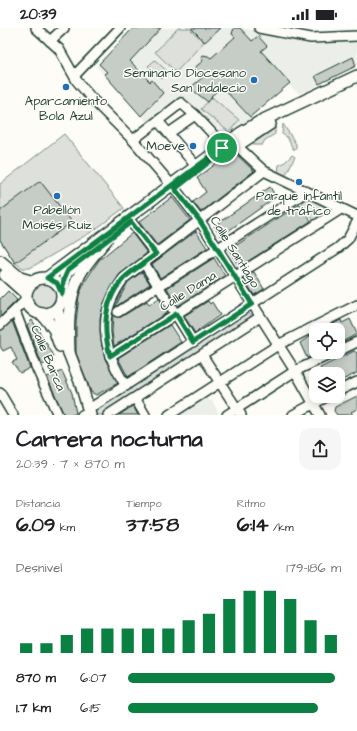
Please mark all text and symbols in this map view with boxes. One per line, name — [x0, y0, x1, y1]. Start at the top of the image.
text: 20:39 — [20, 4, 57, 25]
place label: Seminario Diocesano San Indalecio — [124, 64, 247, 97]
marker: Seminario Diocesano San Indalecio — [249, 75, 259, 85]
marker: Aparcamiento Bola Azul — [61, 82, 71, 92]
place label: Aparcamiento Bola Azul — [25, 92, 108, 125]
pin — [205, 131, 239, 165]
place label: Moeve — [146, 137, 185, 155]
icon: arrive — [211, 137, 233, 159]
marker: Moeve — [188, 141, 198, 151]
marker: Parque infantil de tráfico — [294, 177, 304, 187]
place label: Parque infantil de tráfico — [256, 187, 342, 220]
marker: Pabellón Moisés Ruiz — [52, 191, 62, 201]
place label: Pabellón Moisés Ruiz — [22, 201, 92, 234]
street label: Calle Santiago — [205, 213, 265, 292]
street label: Calle Dama — [156, 266, 220, 316]
street label: Calle Barca — [26, 322, 70, 394]
map controls — [309, 323, 345, 403]
button: locate — [309, 323, 345, 359]
button: layers — [309, 367, 345, 403]
text: Carrera nocturna — [16, 424, 203, 455]
button: share — [299, 428, 341, 470]
text: 20:39 · 7 × 870 m — [16, 455, 125, 473]
text: Distancia — [16, 496, 60, 511]
text: Tiempo — [126, 496, 162, 511]
text: Ritmo — [237, 496, 265, 511]
text: 6.09 — [16, 511, 55, 539]
text: 37:58 — [126, 511, 179, 539]
text: 6:14 — [237, 511, 269, 539]
text: km — [55, 520, 75, 535]
text: /km — [269, 520, 293, 535]
text: Desnivel — [16, 559, 62, 577]
text: 179–186 m — [286, 559, 341, 577]
text: 870 m — [16, 669, 56, 687]
text: 6:07 — [80, 669, 107, 687]
text: 1.7 km — [16, 699, 51, 717]
text: 6:15 — [80, 699, 101, 717]

